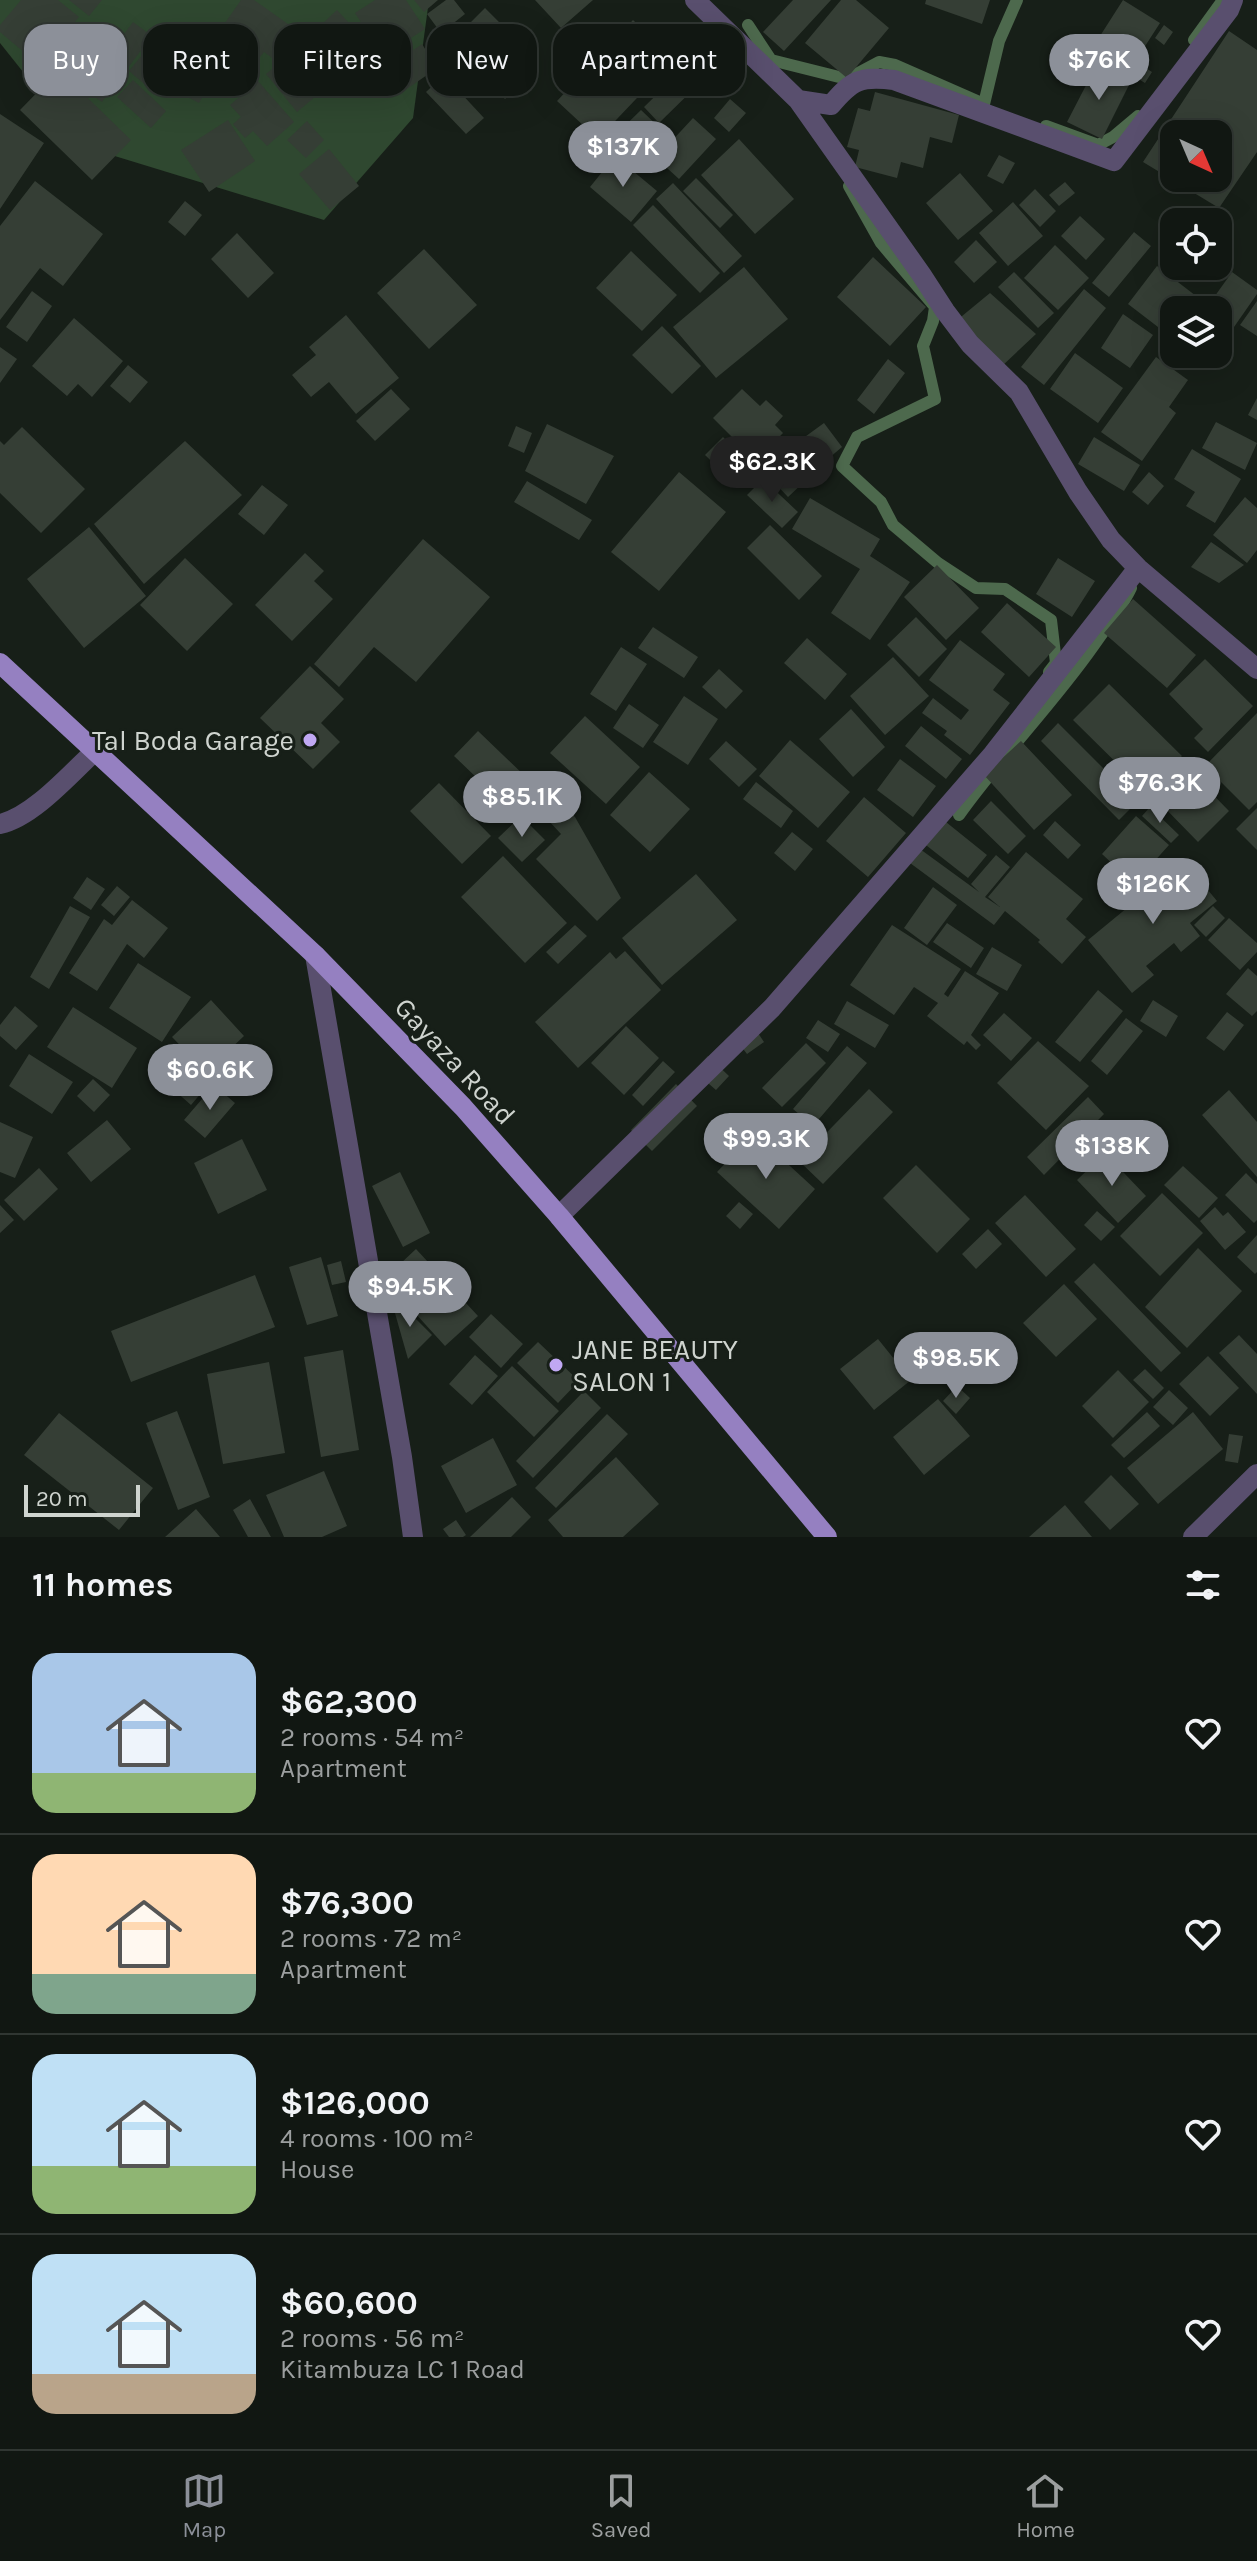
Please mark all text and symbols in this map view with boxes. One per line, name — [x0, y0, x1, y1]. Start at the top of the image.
chip: Buy — [24, 24, 127, 96]
chip: Rent — [143, 24, 258, 96]
chip: Filters — [274, 24, 411, 96]
chip: New — [427, 24, 537, 96]
chip: Apartment — [553, 24, 745, 96]
pin: $76K — [1052, 34, 1146, 102]
text: $76K — [1067, 44, 1131, 75]
north arrow — [1160, 120, 1232, 192]
map controls — [1160, 120, 1232, 368]
pin: $137K — [567, 121, 679, 189]
text: $137K — [586, 131, 660, 162]
button: locate — [1160, 208, 1232, 280]
button: layers — [1160, 296, 1232, 368]
pin: $62.3K — [707, 436, 837, 504]
text: $62.3K — [728, 446, 816, 477]
place label: Tal Boda Garage — [92, 724, 294, 757]
marker: Tal Boda Garage — [301, 731, 319, 749]
pin: $76.3K — [1095, 757, 1225, 825]
text: $76.3K — [1117, 767, 1203, 798]
pin: $85.1K — [457, 771, 587, 839]
text: $85.1K — [481, 781, 563, 812]
pin: $126K — [1097, 858, 1209, 926]
text: $126K — [1115, 868, 1191, 899]
street label: Gayaza Road — [388, 991, 522, 1131]
pin: $60.6K — [145, 1044, 275, 1112]
text: $60.6K — [166, 1054, 254, 1085]
pin: $99.3K — [701, 1113, 831, 1181]
pin: $138K — [1056, 1120, 1168, 1188]
text: $99.3K — [722, 1123, 810, 1154]
text: $138K — [1073, 1130, 1151, 1161]
pin: $94.5K — [345, 1261, 475, 1329]
text: $94.5K — [367, 1271, 453, 1302]
pin: $98.5K — [891, 1332, 1021, 1400]
place label: JANE BEAUTY SALON 1 — [572, 1333, 738, 1398]
text: $98.5K — [912, 1342, 1000, 1373]
marker: JANE BEAUTY SALON 1 — [547, 1356, 565, 1374]
scale bar — [24, 1481, 140, 1517]
text: 20 m — [36, 1486, 88, 1512]
icon: filters — [1181, 1563, 1225, 1607]
text: 11 homes — [32, 1565, 174, 1605]
text: $62,300 — [280, 1682, 417, 1722]
icon: home — [96, 1685, 192, 1781]
icon: heart — [1181, 1711, 1225, 1755]
text: 2 rooms · 54 m² — [280, 1722, 464, 1753]
text: Apartment — [280, 1753, 407, 1784]
text: $76,300 — [280, 1883, 414, 1923]
icon: home — [96, 1886, 192, 1982]
icon: heart — [1181, 1912, 1225, 1956]
text: 2 rooms · 72 m² — [280, 1923, 462, 1954]
text: Apartment — [280, 1954, 407, 1985]
text: $126,000 — [280, 2083, 430, 2123]
icon: home — [96, 2086, 192, 2182]
icon: heart — [1181, 2112, 1225, 2156]
text: 4 rooms · 100 m² — [280, 2123, 474, 2154]
text: House — [280, 2154, 354, 2185]
text: $60,600 — [280, 2283, 418, 2323]
icon: home — [96, 2286, 192, 2382]
icon: heart — [1181, 2312, 1225, 2356]
text: 2 rooms · 56 m² — [280, 2323, 465, 2354]
text: Kitambuza LC 1 Road — [280, 2354, 525, 2385]
tab: Map — [182, 2469, 226, 2543]
tab: Saved — [591, 2469, 652, 2543]
tab: Home — [1016, 2469, 1075, 2543]

